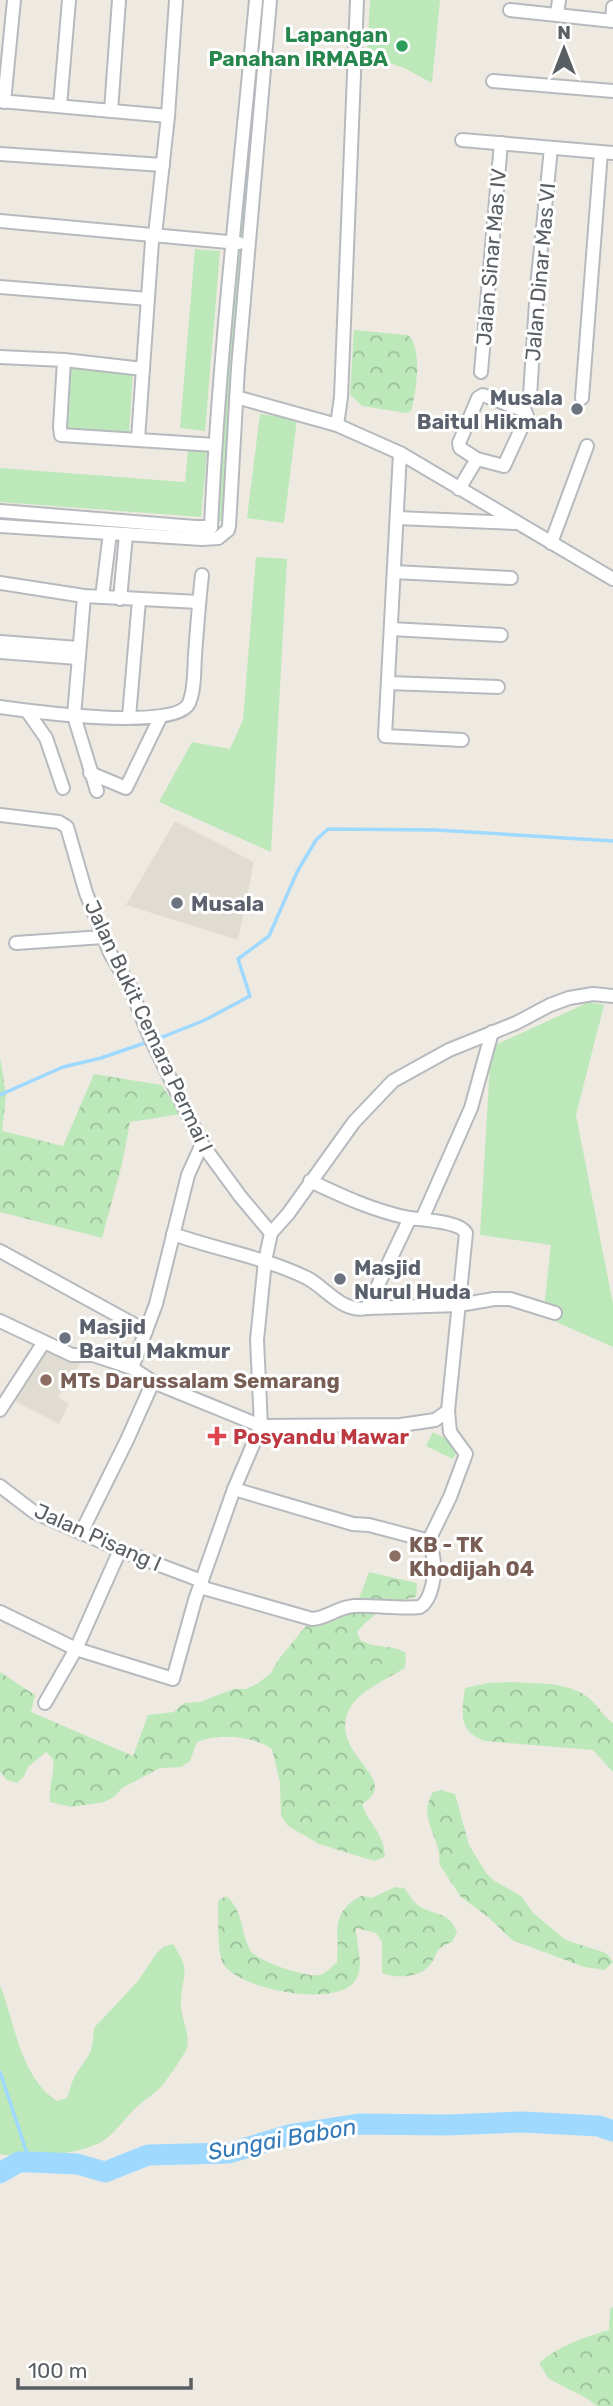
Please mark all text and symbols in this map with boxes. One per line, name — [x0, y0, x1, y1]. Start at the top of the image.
north arrow — [529, 14, 599, 84]
text: N — [557, 21, 571, 44]
place label: Lapangan Panahan IRMABA — [208, 22, 388, 71]
marker: Lapangan Panahan IRMABA — [394, 38, 410, 54]
street label: Jalan Sinar Mas IV — [471, 167, 511, 347]
street label: Jalan Dinar Mas VI — [520, 182, 560, 362]
place label: Musala Baitul Hikmah — [417, 385, 563, 434]
marker: Musala Baitul Hikmah — [569, 401, 585, 417]
place label: Musala — [191, 891, 264, 916]
marker: Musala — [169, 895, 185, 911]
street label: Jalan Bukit Cemara Permai I — [80, 896, 218, 1156]
place label: Masjid Nurul Huda — [354, 1255, 471, 1304]
marker: Masjid Nurul Huda — [332, 1271, 348, 1287]
place label: Masjid Baitul Makmur — [79, 1314, 231, 1363]
marker: Masjid Baitul Makmur — [57, 1330, 73, 1346]
place label: MTs Darussalam Semarang — [60, 1368, 340, 1393]
marker: MTs Darussalam Semarang — [38, 1372, 54, 1388]
place label: Posyandu Mawar — [233, 1424, 409, 1449]
marker: Posyandu Mawar — [207, 1426, 227, 1446]
street label: Jalan Pisang I — [31, 1498, 165, 1576]
place label: KB - TK Khodijah 04 — [409, 1532, 534, 1581]
marker: KB - TK Khodijah 04 — [387, 1548, 403, 1564]
water label: Sungai Babon — [206, 2112, 358, 2166]
scale bar — [18, 2346, 191, 2390]
text: 100 m — [28, 2358, 87, 2383]

